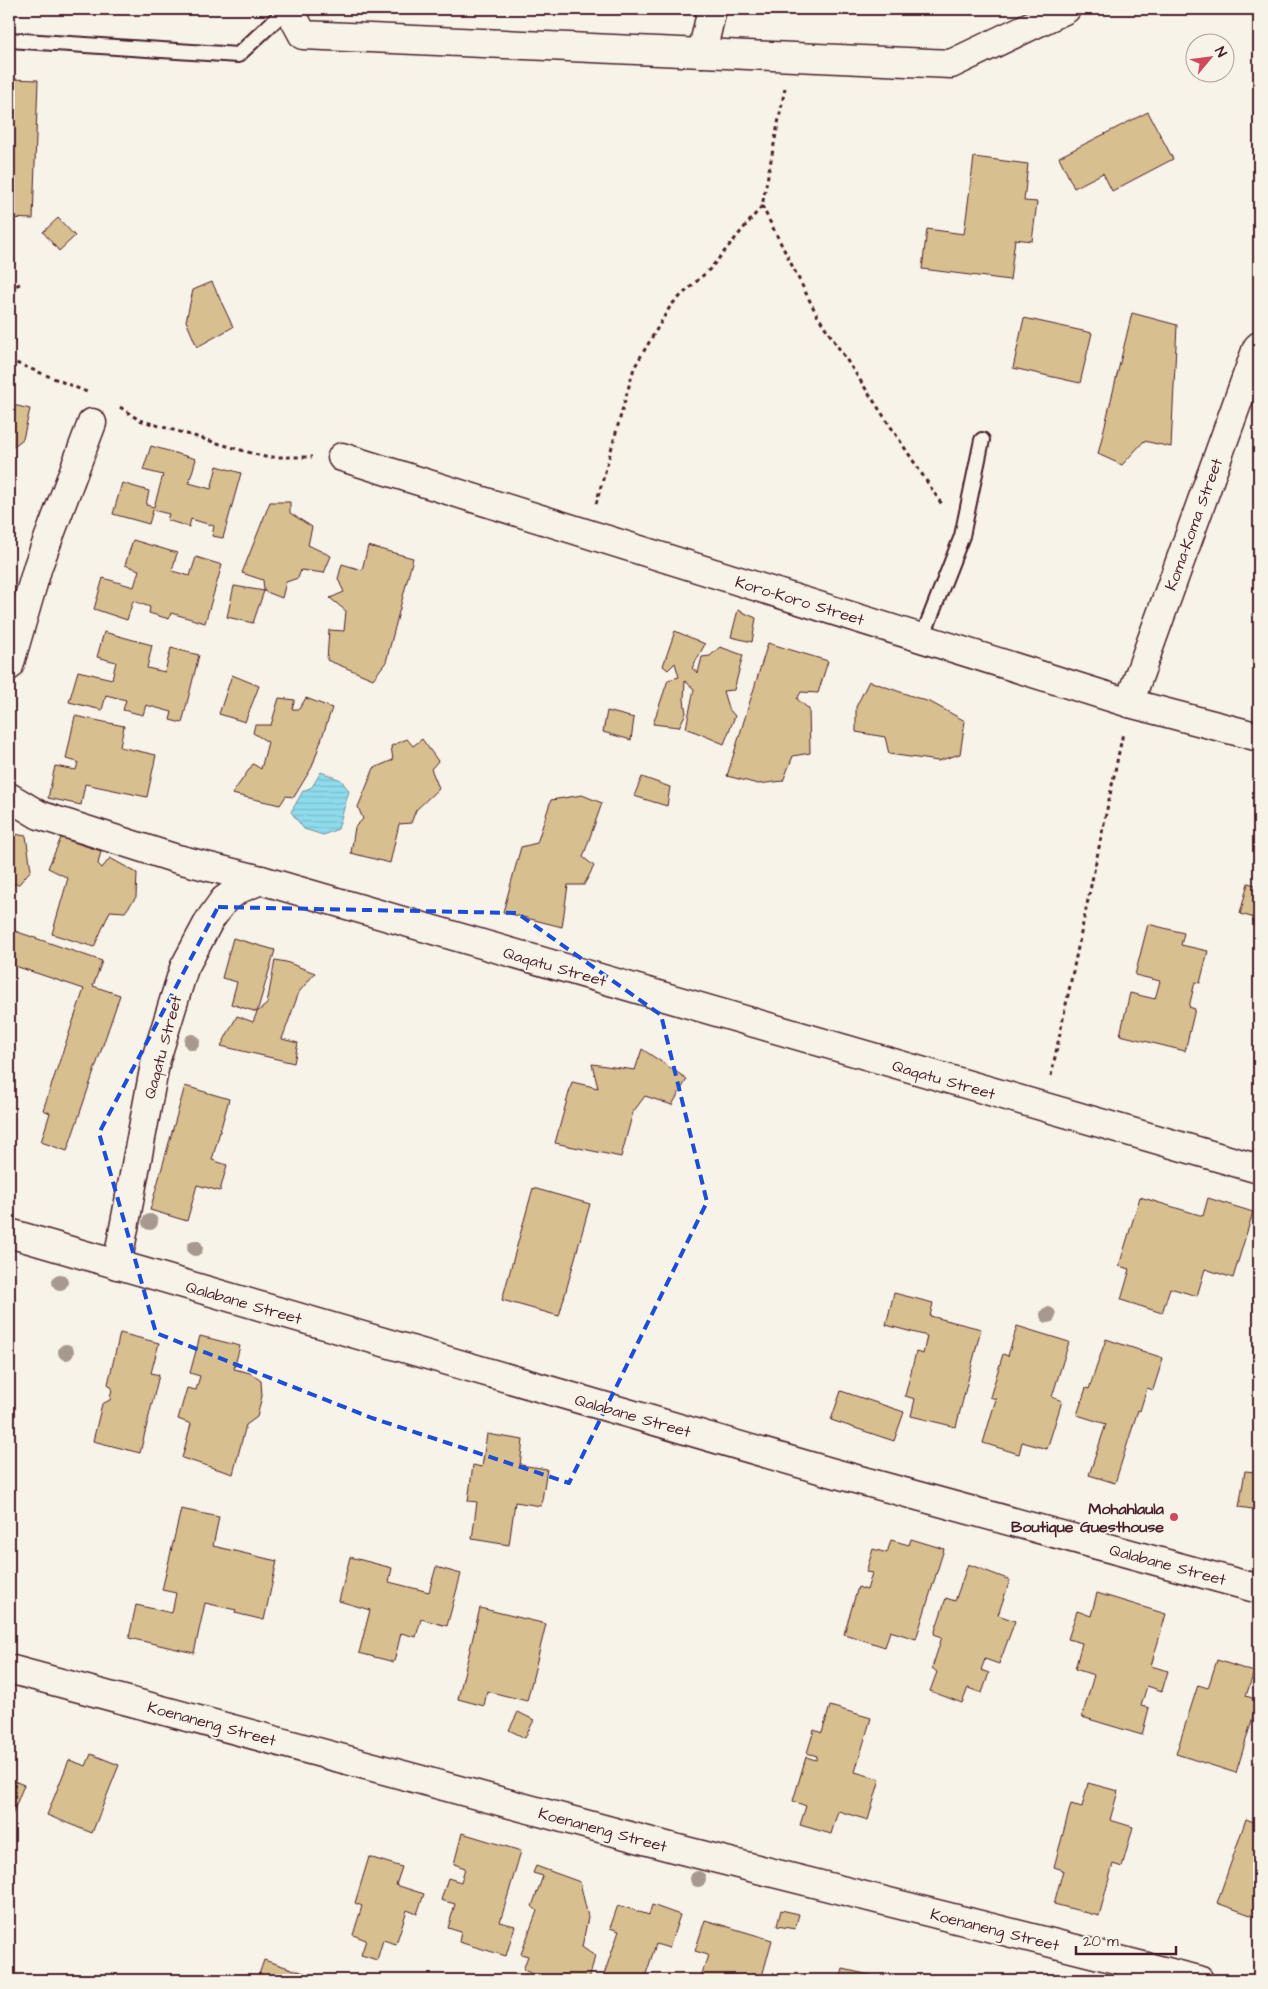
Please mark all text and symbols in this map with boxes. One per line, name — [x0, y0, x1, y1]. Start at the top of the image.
north arrow — [1186, 32, 1236, 82]
text: N — [1210, 43, 1231, 61]
street label: Koma-Koma Street — [1160, 455, 1228, 594]
street label: Koro-Koro Street — [733, 571, 867, 631]
street label: Qaqatu Street — [501, 942, 609, 992]
street label: Qaqatu Street — [139, 993, 187, 1101]
street label: Qaqatu Street — [890, 1055, 998, 1105]
street label: Qalabane Street — [183, 1276, 305, 1330]
street label: Qalabane Street — [572, 1389, 694, 1443]
place label: Mohahlaula Boutique Guesthouse — [1011, 1498, 1165, 1538]
marker: Mohahlaula Boutique Guesthouse — [1168, 1511, 1180, 1523]
street label: Qalabane Street — [1107, 1539, 1229, 1591]
street label: Koenaneng Street — [145, 1696, 279, 1753]
street label: Koenaneng Street — [536, 1802, 670, 1859]
street label: Koenaneng Street — [928, 1903, 1062, 1958]
scale bar — [1076, 1924, 1176, 1956]
text: 20 m — [1083, 1931, 1119, 1952]

